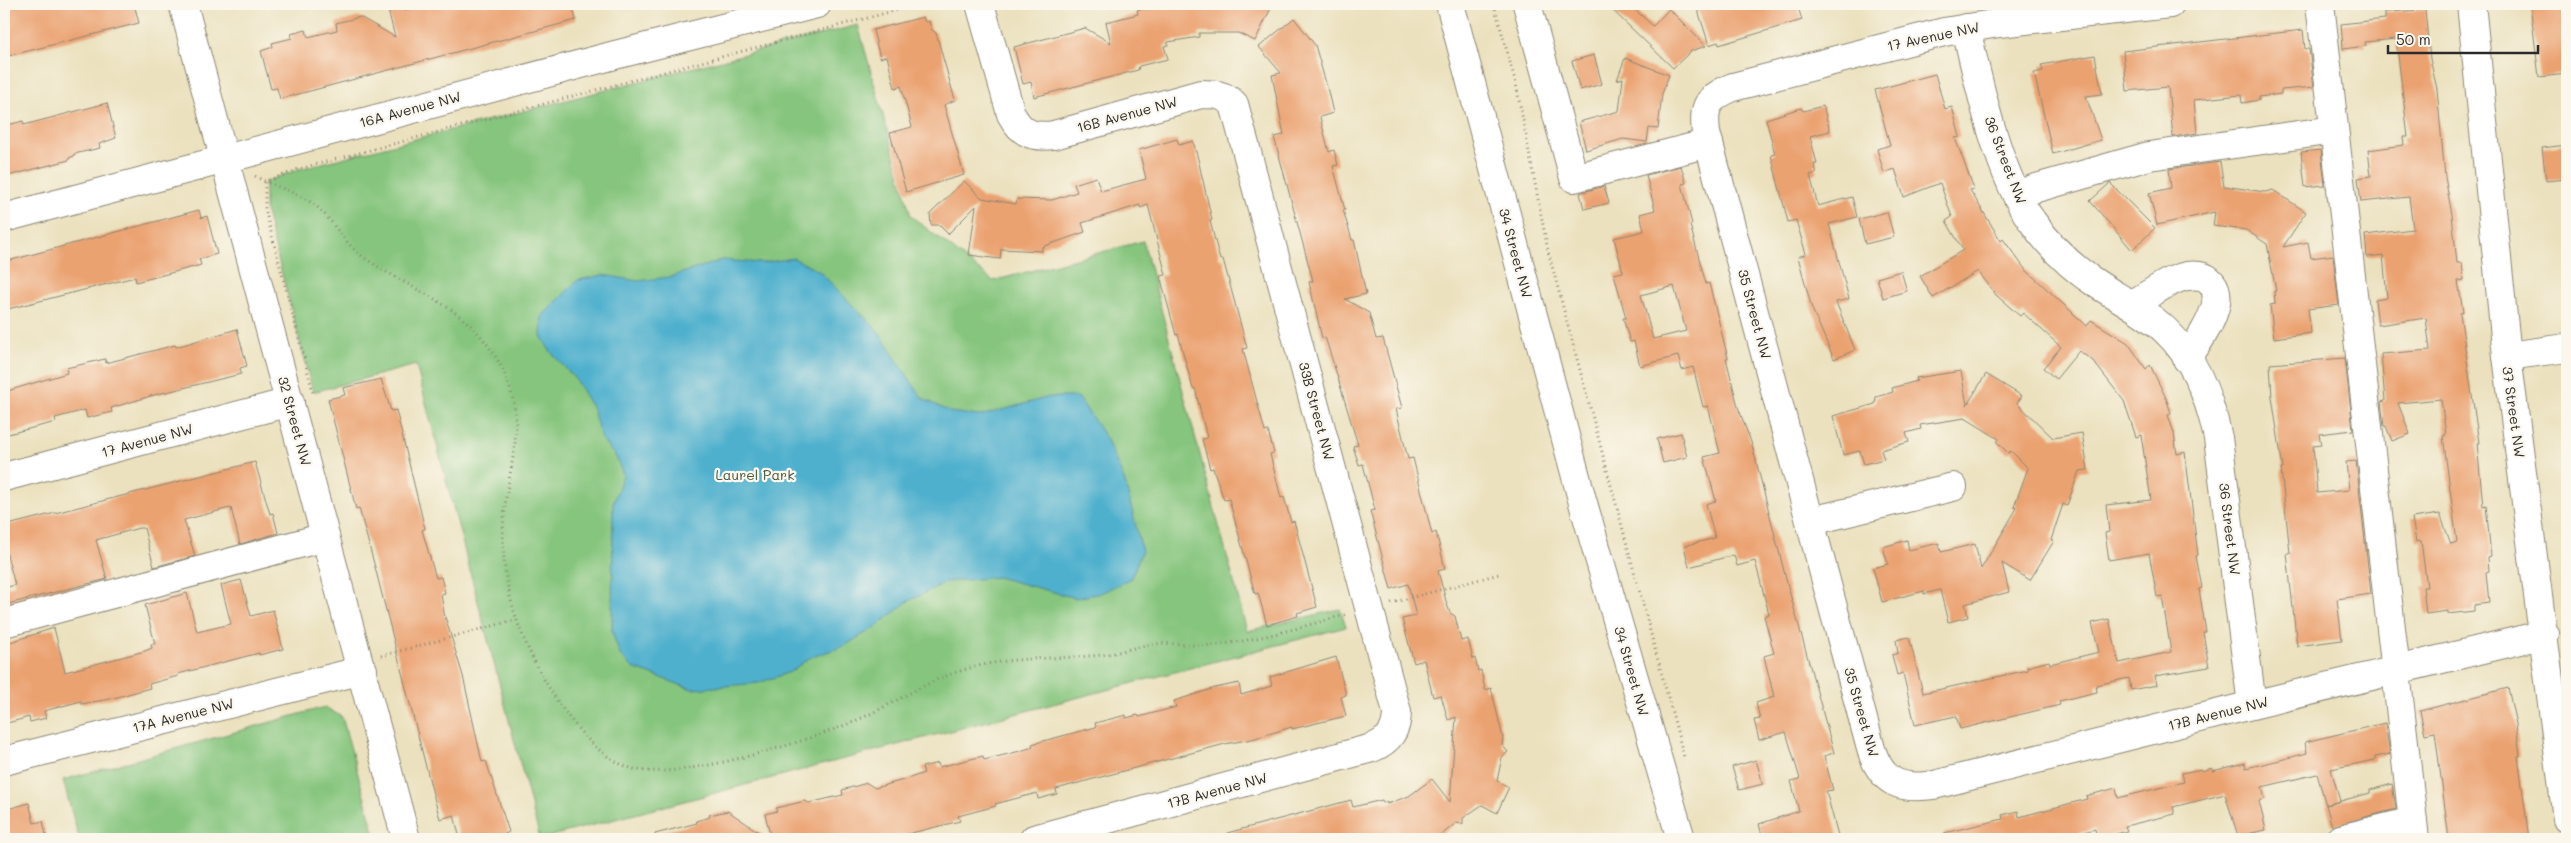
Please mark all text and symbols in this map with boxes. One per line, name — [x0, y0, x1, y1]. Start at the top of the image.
street label: 17 Avenue NW — [1885, 17, 1981, 55]
scale bar — [2388, 22, 2538, 54]
text: 50 m — [2396, 29, 2431, 49]
street label: 16A Avenue NW — [357, 86, 463, 132]
street label: 16B Avenue NW — [1075, 91, 1179, 137]
street label: 36 Street NW — [1981, 113, 2031, 207]
street label: 34 Street NW — [1495, 206, 1537, 300]
street label: 35 Street NW — [1734, 267, 1776, 361]
street label: 33B Street NW — [1295, 360, 1339, 462]
street label: 37 Street NW — [2498, 365, 2530, 459]
street label: 32 Street NW — [274, 374, 316, 468]
street label: 17 Avenue NW — [99, 419, 195, 461]
park label: Laurel Park — [715, 465, 795, 484]
street label: 36 Street NW — [2215, 482, 2245, 576]
street label: 34 Street NW — [1610, 624, 1654, 718]
street label: 35 Street NW — [1840, 665, 1884, 759]
street label: 17B Avenue NW — [2166, 691, 2270, 735]
street label: 17A Avenue NW — [130, 693, 236, 737]
street label: 17B Avenue NW — [1165, 768, 1269, 812]

